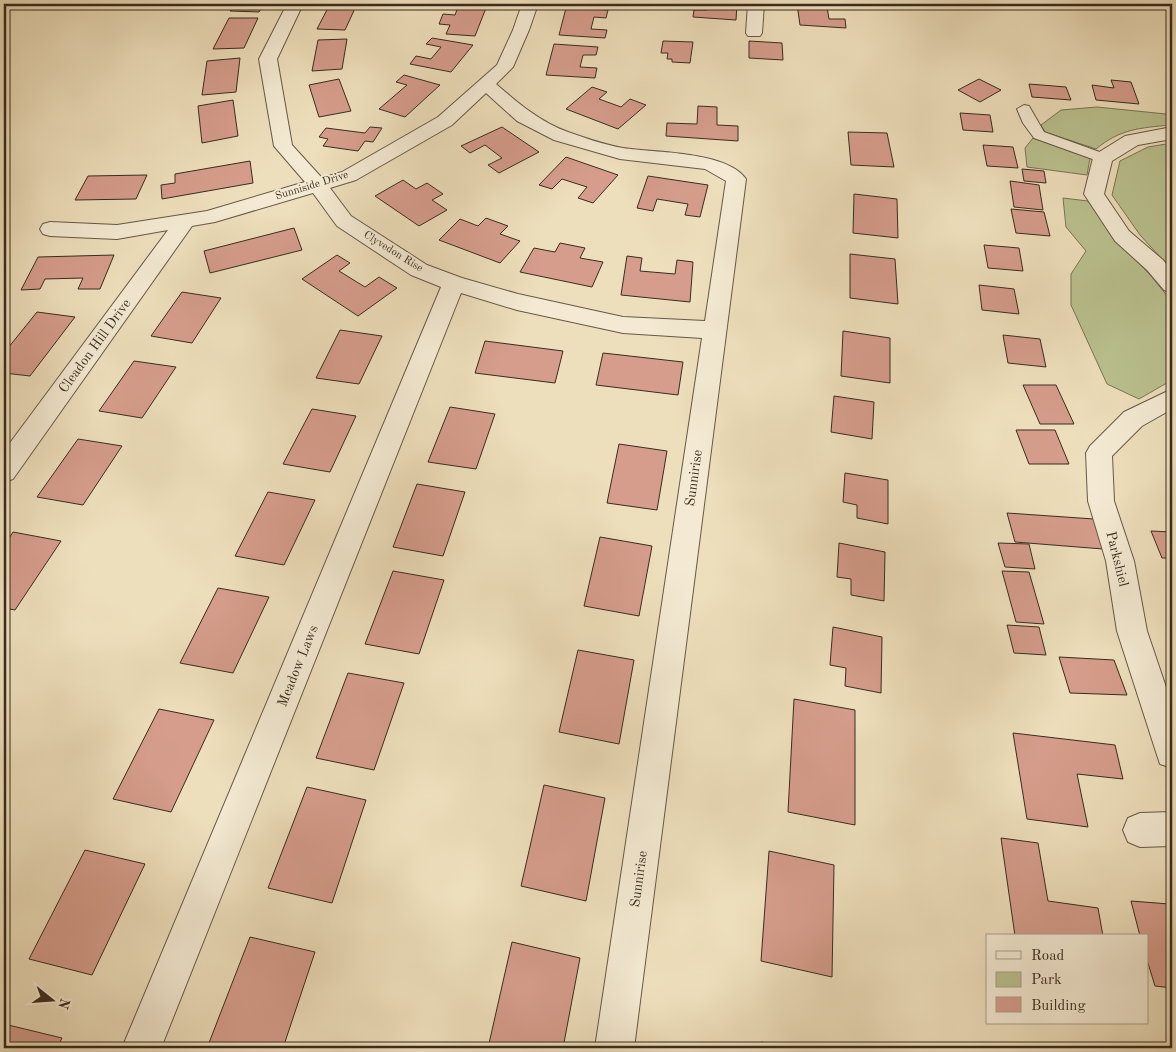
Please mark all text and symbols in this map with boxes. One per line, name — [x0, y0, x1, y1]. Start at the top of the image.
street label: Sunniside Drive — [274, 170, 350, 202]
street label: Clyvedon Rise — [361, 229, 425, 275]
street label: Cleadon Hill Drive — [56, 297, 134, 395]
street label: Sunnirise — [683, 449, 705, 507]
street label: Parkshiel — [1103, 530, 1131, 588]
street label: Meadow Laws — [275, 623, 321, 709]
street label: Sunnirise — [628, 850, 650, 908]
legend — [986, 934, 1148, 1024]
text: Road — [1031, 949, 1065, 964]
text: Park — [1031, 973, 1062, 988]
north arrow — [28, 974, 78, 1024]
text: N — [55, 996, 72, 1011]
text: Building — [1031, 999, 1086, 1014]

